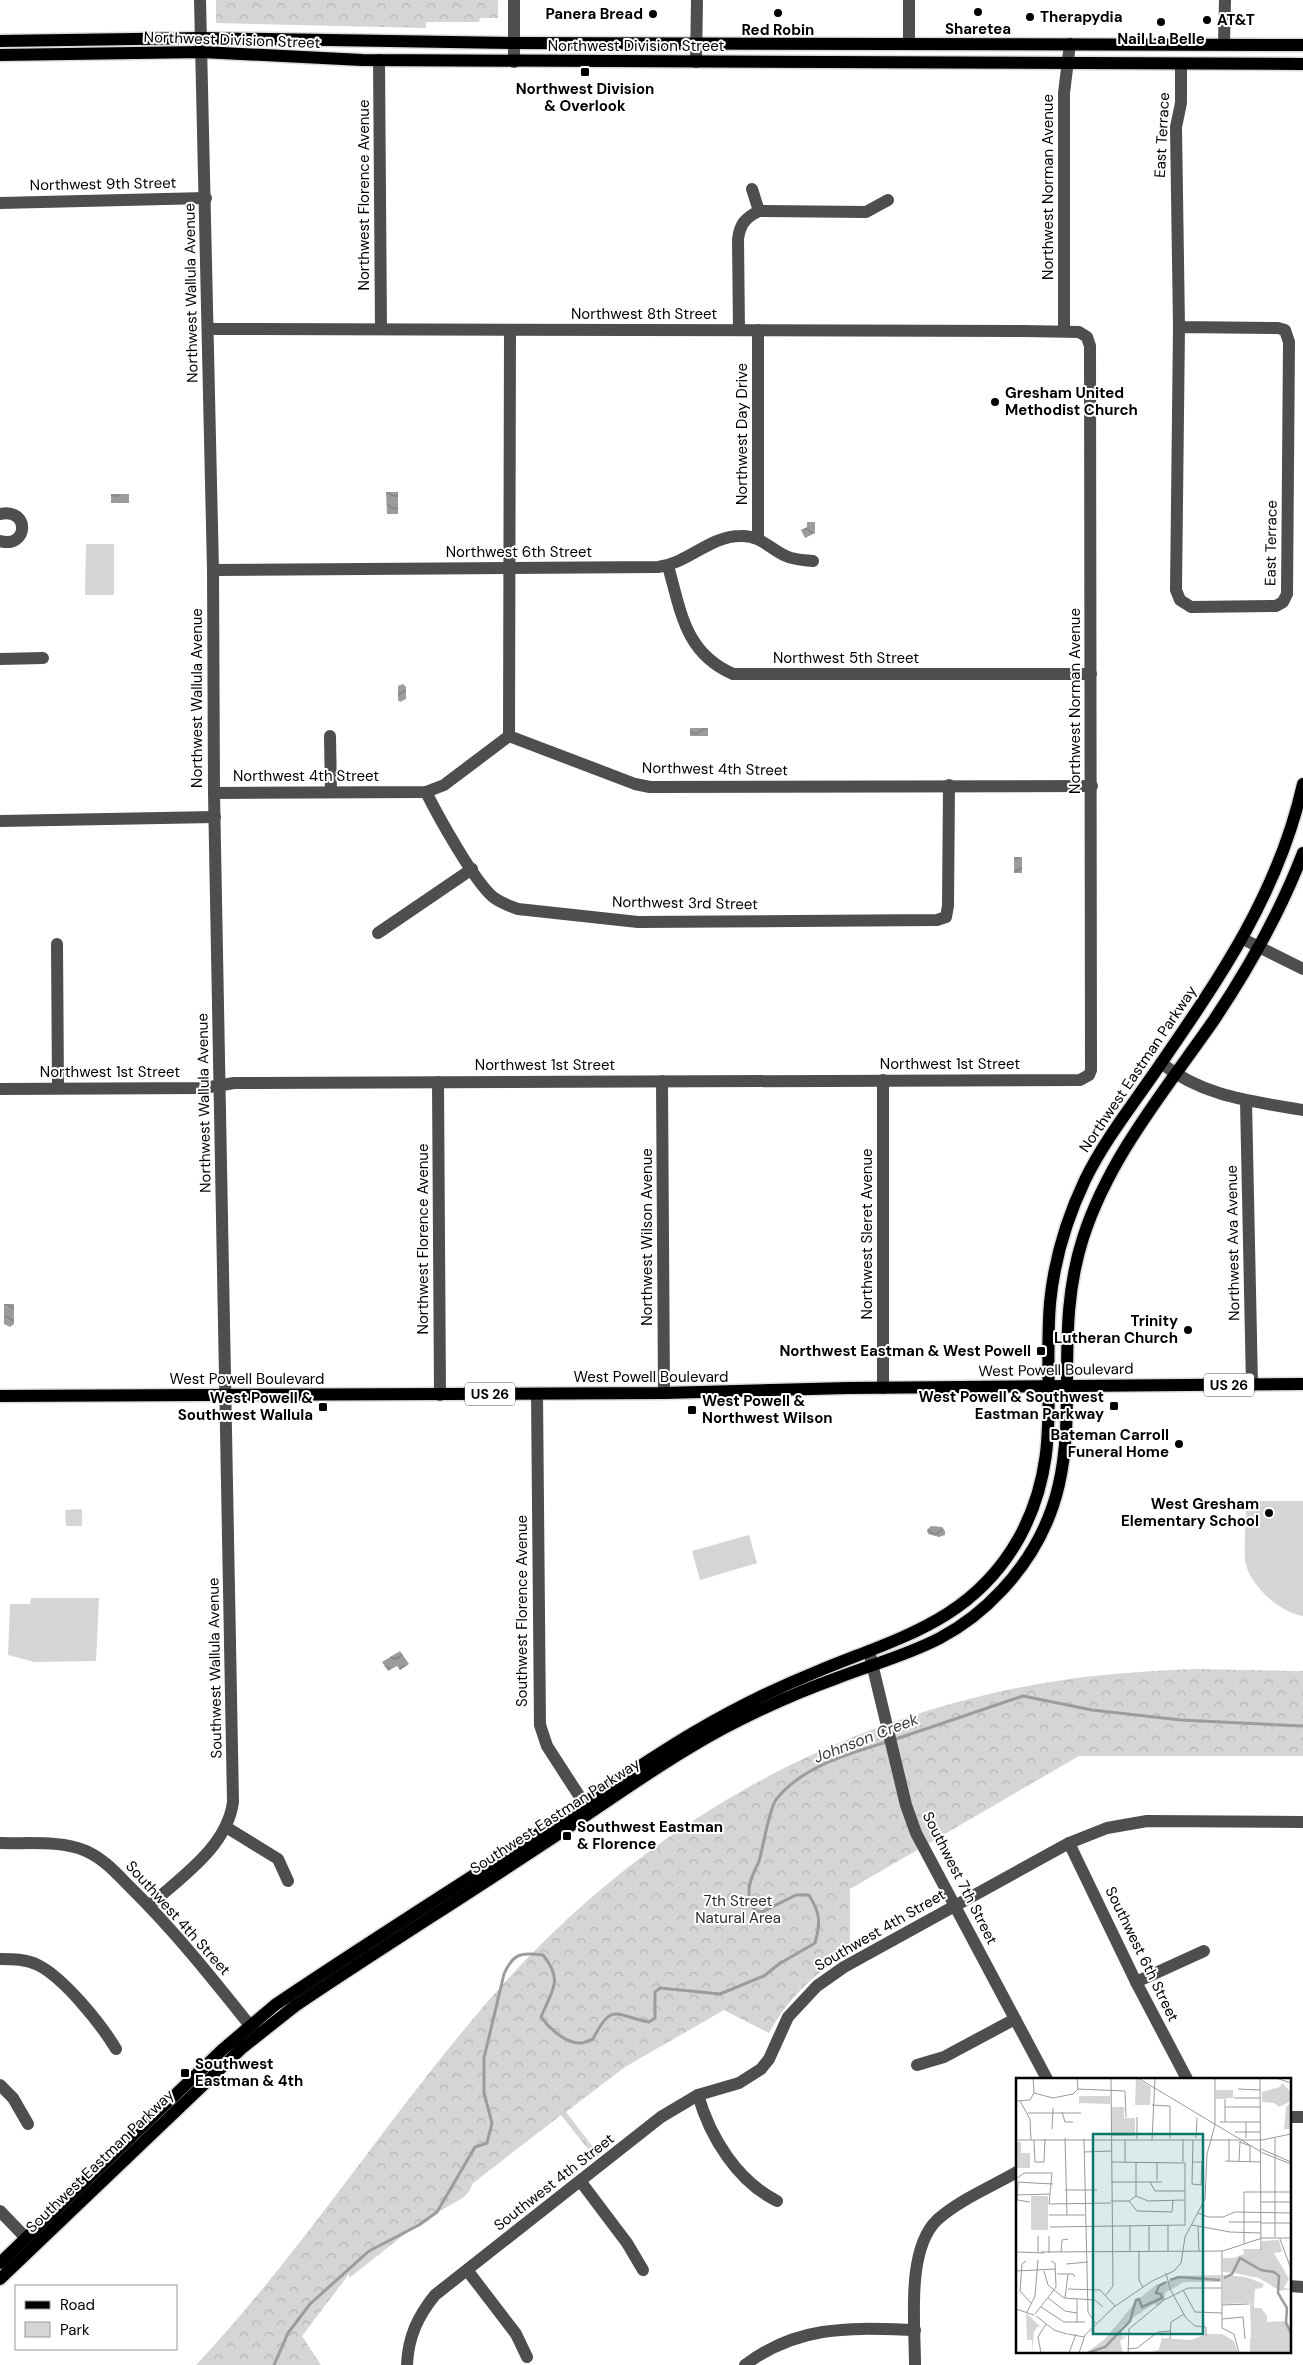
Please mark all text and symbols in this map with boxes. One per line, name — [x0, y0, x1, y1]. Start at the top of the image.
place label: Panera Bread — [546, 4, 643, 24]
marker: Sharetea — [972, 6, 984, 18]
marker: Red Robin — [772, 7, 784, 19]
place label: Therapydia — [1040, 7, 1122, 27]
marker: Panera Bread — [647, 8, 659, 20]
place label: AT&T — [1217, 10, 1255, 30]
marker: Therapydia — [1024, 11, 1036, 23]
marker: AT&T — [1201, 14, 1213, 26]
marker: Nail La Belle — [1155, 16, 1167, 28]
place label: Sharetea — [945, 19, 1011, 39]
place label: Red Robin — [742, 20, 814, 40]
street label: Northwest Division Street — [143, 27, 321, 53]
place label: Nail La Belle — [1117, 29, 1205, 49]
street label: Northwest Division Street — [548, 36, 724, 56]
marker: Northwest Division & Overlook — [579, 66, 591, 78]
place label: Northwest Division & Overlook — [516, 79, 654, 116]
street label: East Terrace — [1150, 92, 1174, 178]
street label: Northwest Norman Avenue — [1038, 94, 1058, 280]
street label: Northwest Florence Avenue — [354, 100, 374, 290]
street label: Northwest 9th Street — [30, 173, 177, 195]
street label: Northwest Wallula Avenue — [179, 203, 203, 383]
street label: Northwest 8th Street — [571, 304, 717, 324]
street label: Northwest Day Drive — [732, 363, 752, 505]
place label: Gresham United Methodist Church — [1005, 383, 1138, 420]
marker: Gresham United Methodist Church — [989, 396, 1001, 408]
street label: East Terrace — [1260, 500, 1282, 586]
street label: Northwest 6th Street — [446, 542, 592, 562]
street label: Northwest Wallula Avenue — [187, 608, 207, 788]
street label: Northwest Norman Avenue — [1065, 608, 1085, 794]
street label: Northwest 5th Street — [773, 648, 919, 668]
street label: Northwest 4th Street — [642, 758, 788, 780]
street label: Northwest 4th Street — [233, 766, 379, 786]
street label: Northwest 3rd Street — [612, 892, 758, 914]
street label: Northwest Eastman Parkway — [1075, 981, 1202, 1156]
street label: Northwest Wallula Avenue — [192, 1013, 216, 1193]
street label: Northwest 1st Street — [880, 1054, 1020, 1074]
street label: Northwest 1st Street — [475, 1055, 615, 1075]
street label: Northwest 1st Street — [40, 1062, 180, 1082]
street label: Northwest Florence Avenue — [413, 1144, 433, 1334]
street label: Northwest Wilson Avenue — [637, 1148, 657, 1326]
street label: Northwest Sleret Avenue — [857, 1148, 877, 1320]
street label: Northwest Ava Avenue — [1222, 1165, 1244, 1321]
place label: Trinity Lutheran Church — [1054, 1311, 1178, 1348]
marker: Trinity Lutheran Church — [1182, 1324, 1194, 1336]
place label: Northwest Eastman & West Powell — [779, 1341, 1031, 1361]
marker: Northwest Eastman & West Powell — [1035, 1345, 1047, 1357]
street label: West Powell Boulevard — [978, 1359, 1134, 1381]
street label: West Powell Boulevard — [573, 1367, 729, 1387]
street label: West Powell Boulevard — [169, 1369, 325, 1389]
road number: US 26 — [1204, 1374, 1254, 1396]
road number: US 26 — [465, 1382, 515, 1406]
place label: West Powell & Southwest Eastman Parkway — [919, 1387, 1104, 1424]
place label: West Powell & Southwest Wallula — [178, 1388, 313, 1425]
place label: West Powell & Northwest Wilson — [702, 1391, 833, 1428]
marker: West Powell & Southwest Eastman Parkway — [1108, 1400, 1120, 1412]
marker: West Powell & Southwest Wallula — [317, 1401, 329, 1413]
marker: West Powell & Northwest Wilson — [686, 1404, 698, 1416]
place label: Bateman Carroll Funeral Home — [1051, 1425, 1169, 1462]
marker: Bateman Carroll Funeral Home — [1173, 1438, 1185, 1450]
place label: West Gresham Elementary School — [1121, 1494, 1259, 1531]
marker: West Gresham Elementary School — [1263, 1507, 1275, 1519]
street label: Southwest Florence Avenue — [512, 1515, 532, 1707]
street label: Southwest Wallula Avenue — [203, 1577, 227, 1759]
water label: Johnson Creek — [811, 1708, 922, 1768]
street label: Southwest Eastman Parkway — [466, 1753, 644, 1878]
street label: Southwest 7th Street — [918, 1808, 1002, 1948]
place label: Southwest Eastman & Florence — [577, 1817, 723, 1854]
marker: Southwest Eastman & Florence — [561, 1830, 573, 1842]
street label: Southwest 4th Street — [121, 1856, 235, 1980]
street label: Southwest 6th Street — [1101, 1883, 1183, 2025]
street label: Southwest 4th Street — [811, 1884, 949, 1976]
park label: 7th Street Natural Area — [695, 1891, 781, 1928]
place label: Southwest Eastman & 4th — [195, 2054, 303, 2091]
marker: Southwest Eastman & 4th — [179, 2067, 191, 2079]
inset map — [1016, 2078, 1290, 2352]
street label: Southwest Eastman Parkway — [22, 2084, 179, 2237]
street label: Southwest 4th Street — [490, 2129, 618, 2235]
legend — [15, 2285, 178, 2350]
text: Road — [60, 2295, 95, 2315]
text: Park — [60, 2320, 90, 2340]

